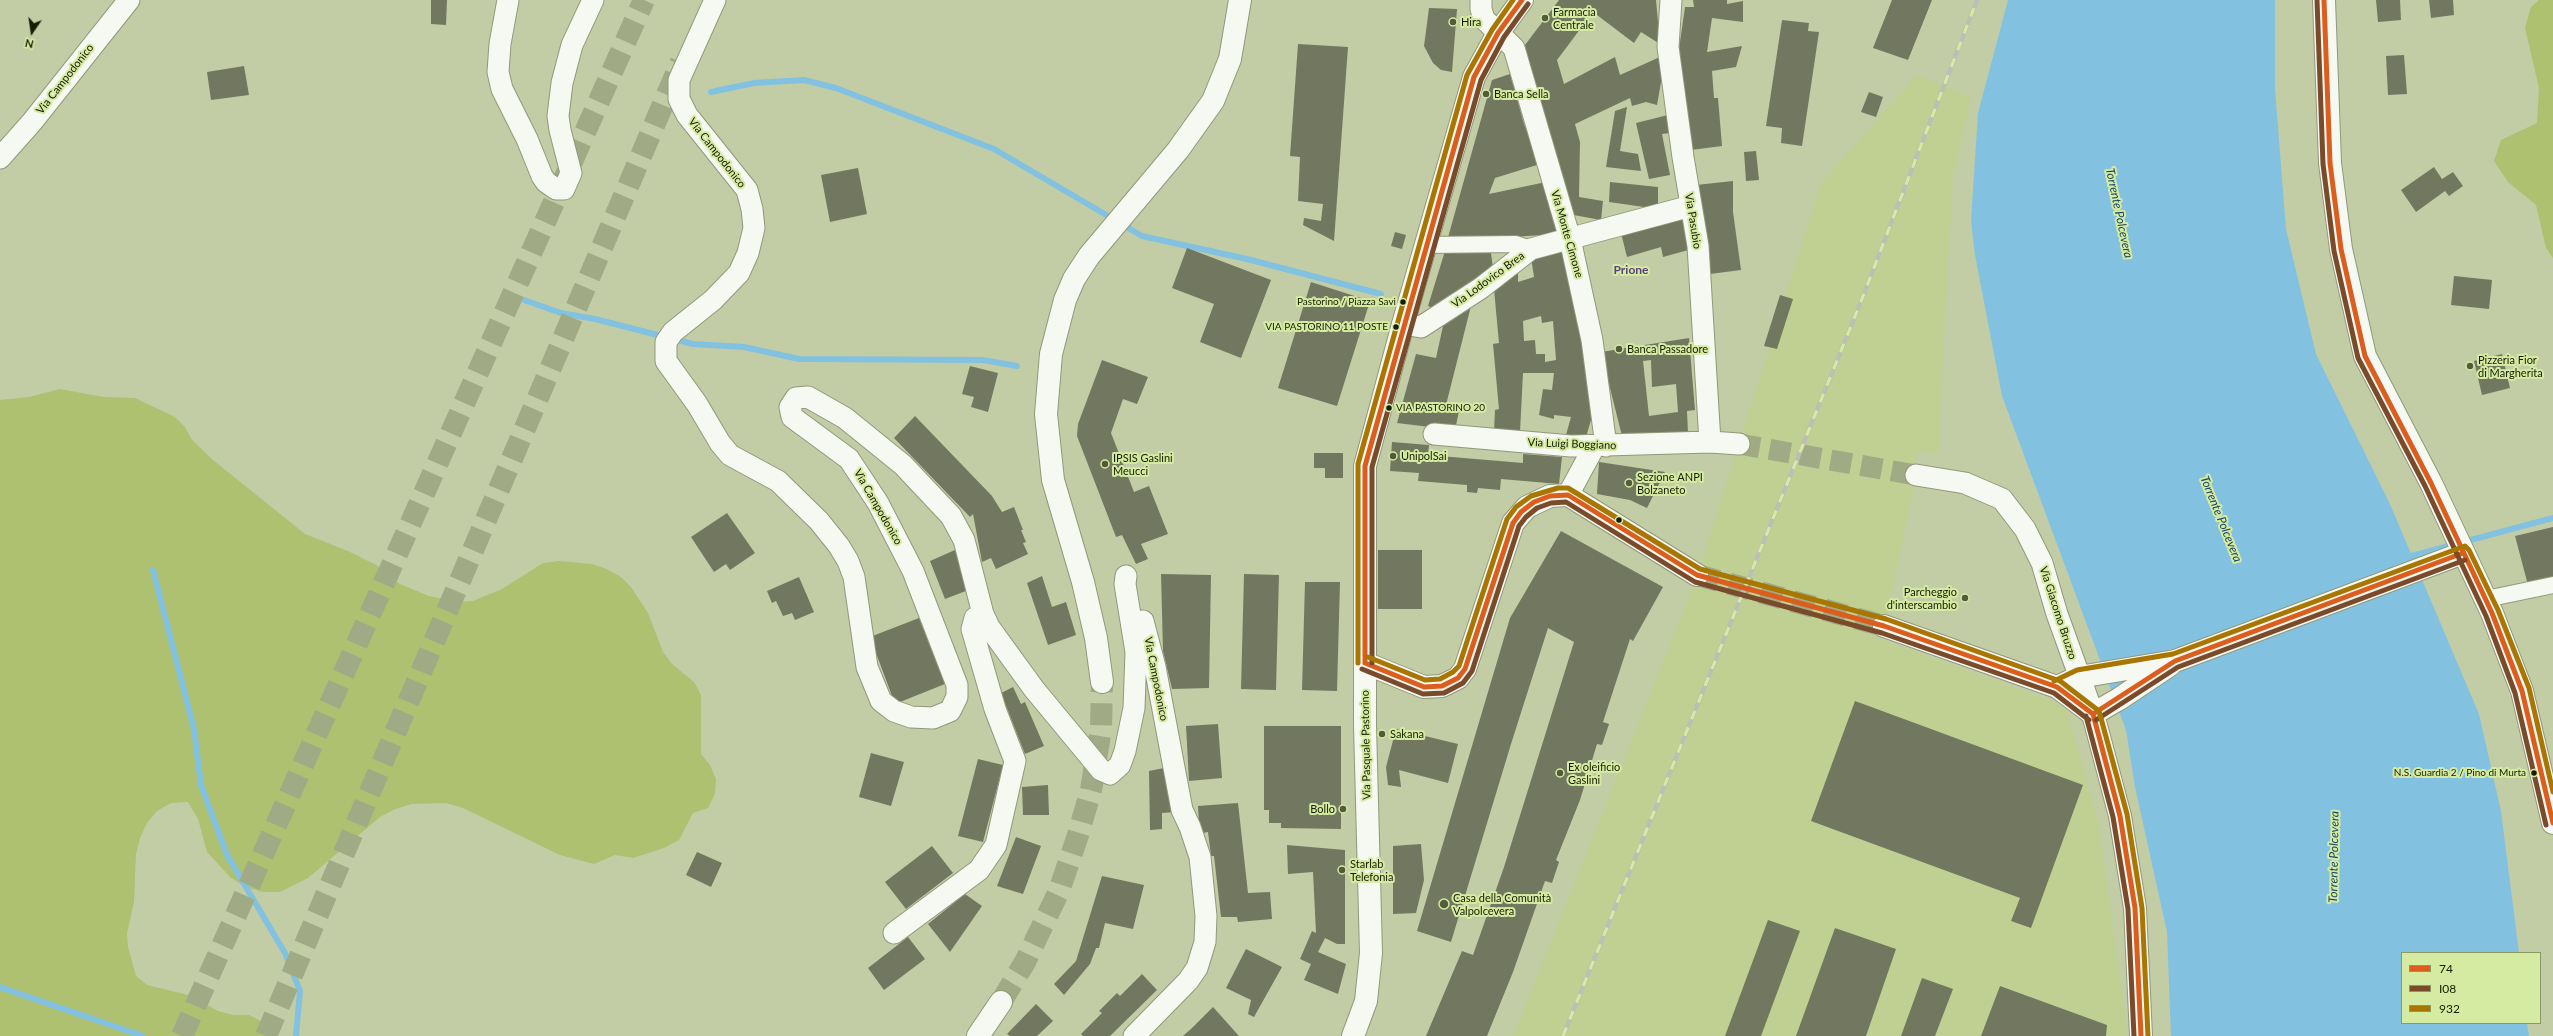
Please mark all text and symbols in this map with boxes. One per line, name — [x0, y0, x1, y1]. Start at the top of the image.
place label: Farmacia Centrale — [1553, 5, 1596, 31]
north arrow — [12, 12, 52, 52]
marker: Farmacia Centrale — [1540, 13, 1550, 23]
place label: Hira — [1461, 15, 1481, 29]
marker: Hira — [1448, 17, 1458, 27]
text: N — [24, 37, 35, 51]
street label: Via Campodonico — [34, 41, 96, 117]
place label: Banca Sella — [1494, 87, 1549, 101]
marker: Banca Sella — [1481, 89, 1491, 99]
street label: Via Campodonico — [686, 115, 748, 191]
water label: Torrente Polcevera — [2102, 167, 2136, 259]
street label: Via Monte Cimone — [1548, 189, 1586, 279]
street label: Via Pasubio — [1682, 192, 1704, 250]
street label: Via Lodovico Brea — [1449, 249, 1527, 311]
district label: Prione — [1614, 263, 1648, 277]
place label: Pastorino / Piazza Savi — [1297, 296, 1396, 308]
marker: Pastorino / Piazza Savi — [1398, 297, 1408, 307]
place label: VIA PASTORINO 11 POSTE — [1265, 321, 1388, 333]
marker: VIA PASTORINO 11 POSTE — [1391, 322, 1401, 332]
place label: Banca Passadore — [1627, 342, 1708, 356]
marker: Banca Passadore — [1614, 344, 1624, 354]
place label: Pizzeria Fior di Margherita — [2478, 353, 2543, 379]
marker: Pizzeria Fior di Margherita — [2465, 361, 2475, 371]
place label: VIA PASTORINO 20 — [1396, 402, 1485, 414]
marker: VIA PASTORINO 20 — [1384, 403, 1394, 413]
street label: Via Luigi Boggiano — [1527, 436, 1617, 452]
place label: UnipolSai — [1401, 449, 1447, 463]
place label: IPSIS Gaslini Meucci — [1113, 451, 1173, 477]
marker: UnipolSai — [1388, 451, 1398, 461]
marker: IPSIS Gaslini Meucci — [1100, 459, 1110, 469]
street label: Via Campodonico — [851, 467, 905, 547]
place label: Sezione ANPI Bolzaneto — [1637, 470, 1703, 496]
water label: Torrente Polcevera — [2197, 474, 2245, 564]
marker: Sezione ANPI Bolzaneto — [1624, 478, 1634, 488]
unlabelled marker — [1614, 515, 1624, 525]
street label: Via Giacomo Bruzzo — [2037, 565, 2079, 661]
place label: Parcheggio d'interscambio — [1887, 585, 1957, 611]
marker: Parcheggio d'interscambio — [1960, 593, 1970, 603]
street label: Via Campodonico — [1141, 636, 1171, 722]
street label: Via Pasquale Pastorino — [1358, 690, 1374, 800]
place label: Sakana — [1390, 727, 1424, 741]
marker: Sakana — [1377, 729, 1387, 739]
place label: Ex oleificio Gaslini — [1568, 760, 1620, 786]
place label: N.S. Guardia 2 / Pino di Murta — [2394, 767, 2526, 779]
marker: Ex oleificio Gaslini — [1555, 768, 1565, 778]
marker: N.S. Guardia 2 / Pino di Murta — [2529, 768, 2539, 778]
place label: Bollo — [1310, 802, 1335, 816]
marker: Bollo — [1338, 804, 1348, 814]
water label: Torrente Polcevera — [2326, 811, 2342, 903]
place label: Starlab Telefonia — [1350, 857, 1393, 883]
marker: Starlab Telefonia — [1337, 865, 1347, 875]
place label: Casa della Comunità Valpolcevera — [1453, 891, 1551, 917]
marker: Casa della Comunità Valpolcevera — [1438, 898, 1450, 910]
legend — [2401, 952, 2541, 1024]
text: 74 — [2439, 961, 2453, 976]
text: I08 — [2439, 981, 2456, 996]
text: 932 — [2439, 1001, 2460, 1016]

